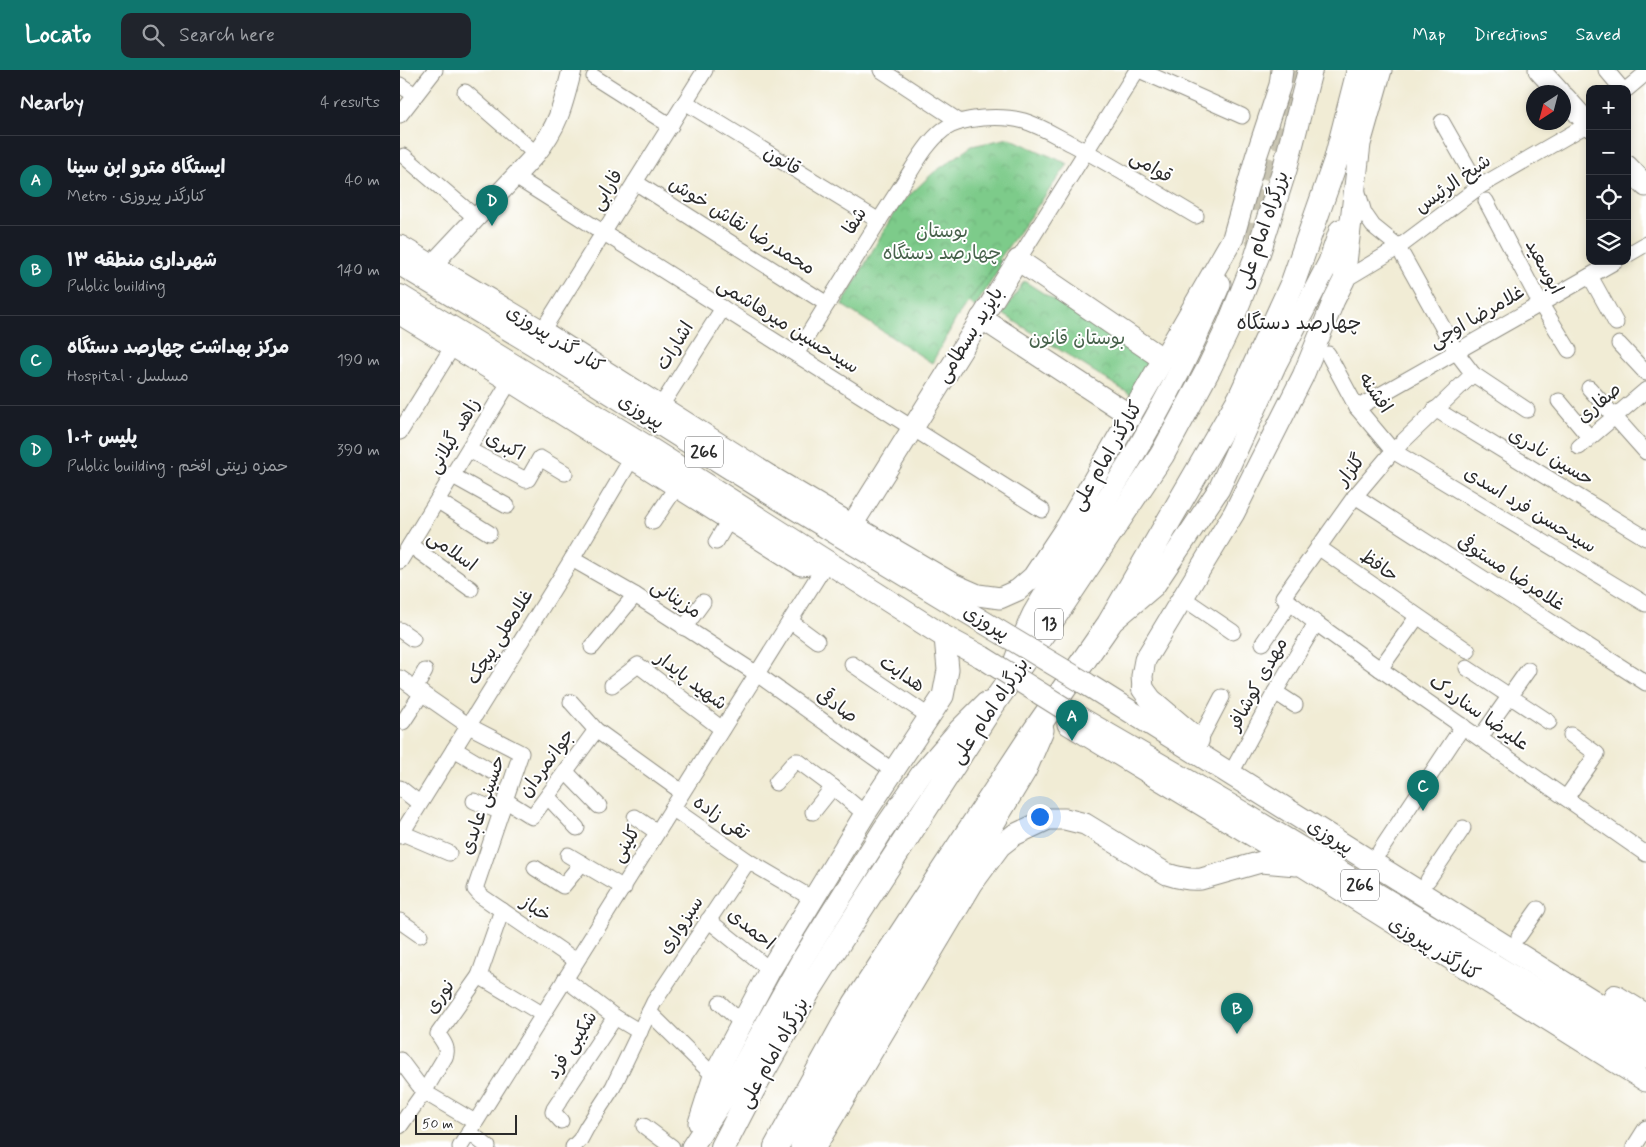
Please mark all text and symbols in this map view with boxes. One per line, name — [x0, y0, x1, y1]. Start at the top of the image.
search box — [121, 13, 471, 58]
text: Locato — [25, 20, 91, 51]
icon: search — [139, 21, 167, 49]
text: Search here — [179, 23, 275, 48]
text: Map — [1413, 23, 1446, 47]
text: Directions — [1474, 23, 1548, 47]
text: Saved — [1576, 23, 1621, 47]
north arrow — [1526, 85, 1571, 130]
map controls — [1586, 85, 1631, 265]
button: + — [1586, 85, 1631, 130]
text: Nearby — [20, 89, 84, 117]
text: 4 results — [320, 92, 380, 113]
button: − — [1586, 130, 1631, 175]
street label: قانون — [759, 140, 805, 182]
street label: قوامی — [1125, 145, 1177, 189]
street label: شیخ الرئیس — [1410, 149, 1496, 219]
text: ایستگاه مترو ابن سینا — [67, 155, 225, 180]
street label: فارابی — [585, 165, 629, 215]
street label: بزرگراه امام علی — [1231, 168, 1296, 293]
text: A — [31, 170, 41, 191]
text: 40 m — [344, 170, 380, 191]
street label: محمدرضا نقاش خوش — [664, 171, 820, 281]
button: locate — [1586, 175, 1631, 220]
pin: D — [476, 185, 508, 226]
text: Metro · کنارگذر پیروزی — [67, 186, 207, 207]
street label: شفا — [837, 202, 873, 240]
park label: بوستان چهارصد دستگاه — [883, 219, 1001, 266]
button: layers — [1586, 220, 1631, 265]
street label: ابوسعید — [1519, 235, 1569, 299]
text: شهرداری منطقه ۱۳ — [67, 248, 217, 273]
text: B — [31, 260, 41, 281]
text: 140 m — [336, 260, 380, 281]
street label: سیدحسین میرهاشمی — [712, 272, 864, 380]
text: Public building — [67, 276, 166, 297]
street label: غلامرضا اوجی — [1425, 280, 1529, 354]
street label: بایزید بسطامی — [931, 282, 1009, 388]
street label: کنار گذر پیروزی — [501, 299, 609, 379]
district label: چهارصد دستگاه — [1237, 310, 1361, 337]
street label: اشارات — [650, 317, 700, 375]
park label: بوستان قانون — [1029, 326, 1125, 351]
text: مرکز بهداشت چهارصد دستگاه — [67, 335, 289, 360]
text: C — [30, 350, 42, 371]
text: 190 m — [337, 350, 380, 371]
text: Hospital · مسلسل — [67, 366, 189, 387]
street label: افشنه — [1352, 368, 1398, 418]
street label: صفاری — [1571, 377, 1627, 429]
street label: پیروزی — [613, 388, 669, 436]
street label: زاهد گیلانی — [422, 394, 486, 478]
street label: کنارگذر امام علی — [1065, 396, 1149, 516]
street label: حسین نادری — [1504, 422, 1598, 492]
text: پلیس +۱۰ — [67, 425, 137, 450]
street label: اکبری — [481, 425, 529, 467]
road number: 266 — [685, 437, 723, 468]
text: D — [30, 440, 42, 461]
text: 390 m — [337, 440, 380, 461]
street label: گلزار — [1329, 449, 1371, 493]
text: Public building · حمزه زینتی افخم — [67, 456, 288, 477]
street label: سیدحسن فرد اسدی — [1459, 461, 1601, 559]
street label: اسلامی — [422, 525, 482, 577]
street label: غلامرضا مستوفی — [1452, 528, 1570, 617]
street label: حافظ — [1355, 544, 1403, 588]
street label: مزینانی — [646, 573, 706, 625]
street label: غلامعلی پیچک — [461, 584, 539, 690]
street label: پیروزی — [958, 600, 1014, 646]
road number: 13 — [1035, 608, 1063, 640]
street label: مهدی کوشافر — [1221, 633, 1294, 737]
street label: شهید پایدار — [648, 645, 732, 716]
street label: هدایت — [874, 650, 930, 698]
street label: بزرگراه امام علی — [945, 653, 1036, 770]
street label: علیرضا سناردک — [1424, 669, 1534, 757]
street label: صادقی — [811, 682, 863, 729]
pin: A — [1056, 700, 1088, 741]
street label: جوانمردان — [513, 723, 581, 803]
street label: حسینی عابدی — [454, 752, 512, 858]
pin: C — [1407, 770, 1439, 811]
street label: تقی زاده — [688, 790, 754, 847]
your location — [1027, 804, 1053, 830]
street label: پیروزی — [1302, 813, 1358, 861]
street label: کلینی — [605, 821, 647, 867]
road number: 266 — [1341, 870, 1379, 900]
street label: خباز — [514, 889, 556, 928]
street label: سبزواری — [653, 891, 709, 959]
street label: احمدی — [722, 902, 780, 956]
street label: کنارگذر پیروزی — [1384, 911, 1484, 987]
street label: نوری — [419, 975, 461, 1019]
street label: بزرگراه امام علی — [733, 993, 816, 1113]
pin: B — [1221, 993, 1253, 1034]
street label: شکیبی فرد — [541, 1006, 603, 1084]
scale bar — [415, 1112, 518, 1135]
text: 50 m — [422, 1115, 453, 1133]

